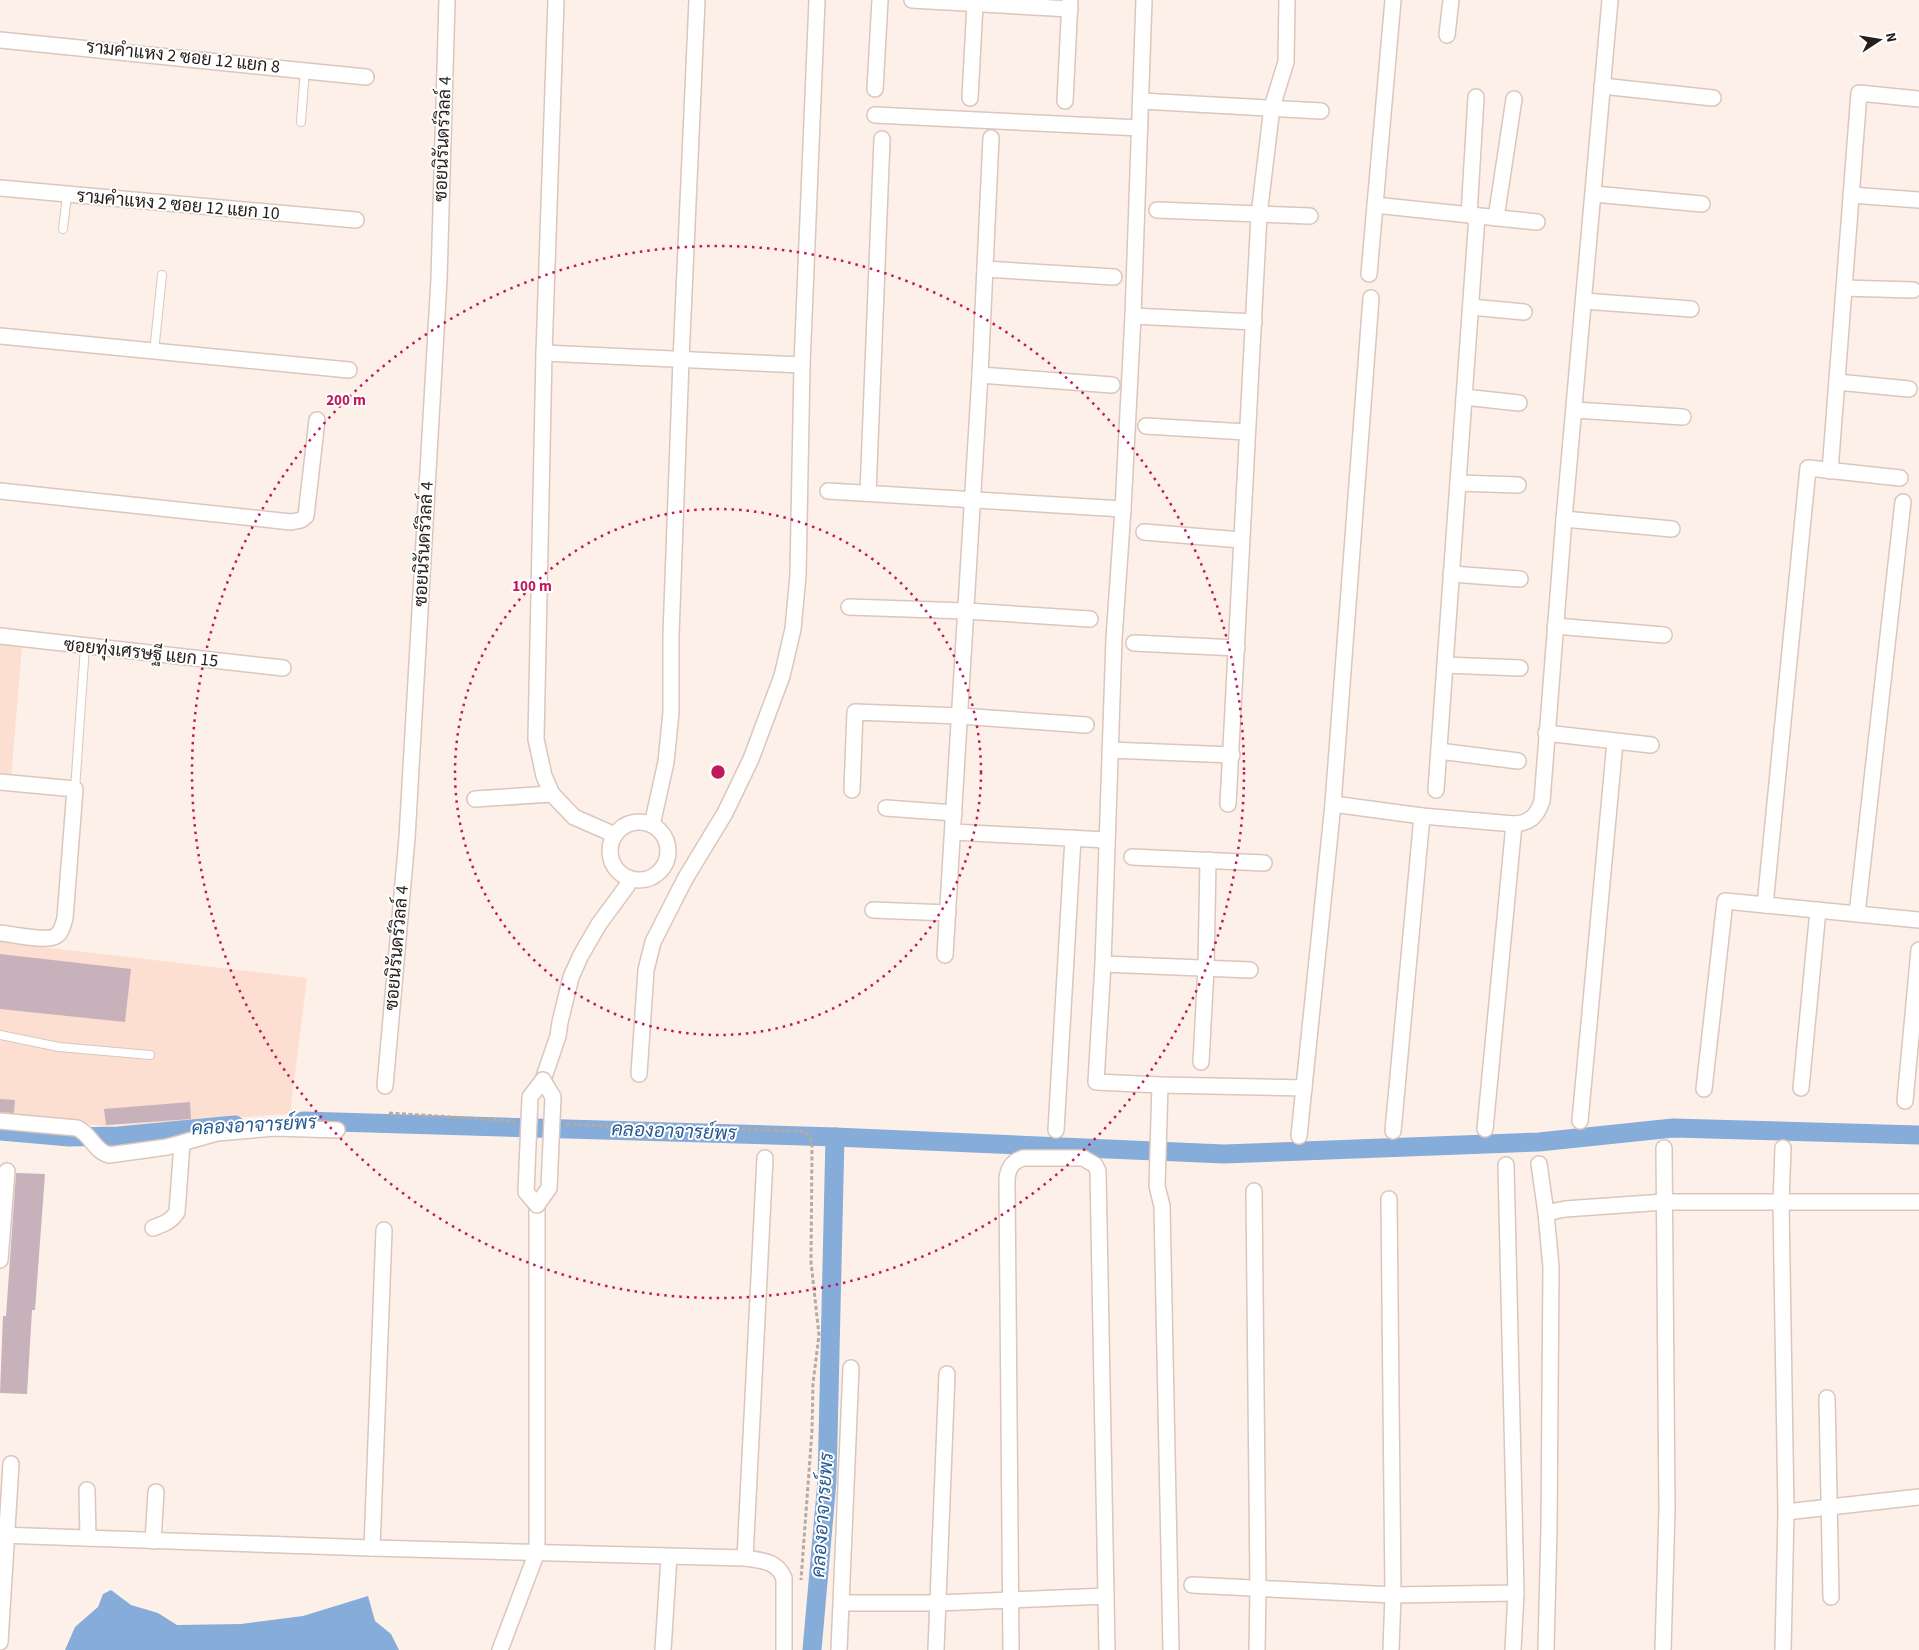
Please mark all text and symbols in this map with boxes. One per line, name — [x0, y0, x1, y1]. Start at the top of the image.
north arrow — [1854, 15, 1904, 65]
text: N — [1880, 31, 1901, 44]
street label: รามคำแหง 2 ซอย 12 แยก 8 — [85, 34, 281, 80]
street label: ซอยนิรันดร์วิลล์ 4 — [427, 76, 458, 202]
street label: รามคำแหง 2 ซอย 12 แยก 10 — [75, 184, 281, 226]
text: 200 m — [326, 390, 366, 411]
street label: ซอยนิรันดร์วิลล์ 4 — [407, 481, 440, 607]
text: 100 m — [512, 576, 552, 597]
street label: ซอยทุ่งเศรษฐี แยก 15 — [63, 631, 220, 674]
centre of rings — [709, 763, 727, 781]
street label: ซอยนิรันดร์วิลล์ 4 — [378, 884, 415, 1012]
water label: คลองอาจารย์พร — [191, 1109, 318, 1143]
water label: คลองอาจารย์พร — [611, 1116, 738, 1148]
water label: คลองอาจารย์พร — [805, 1451, 841, 1578]

